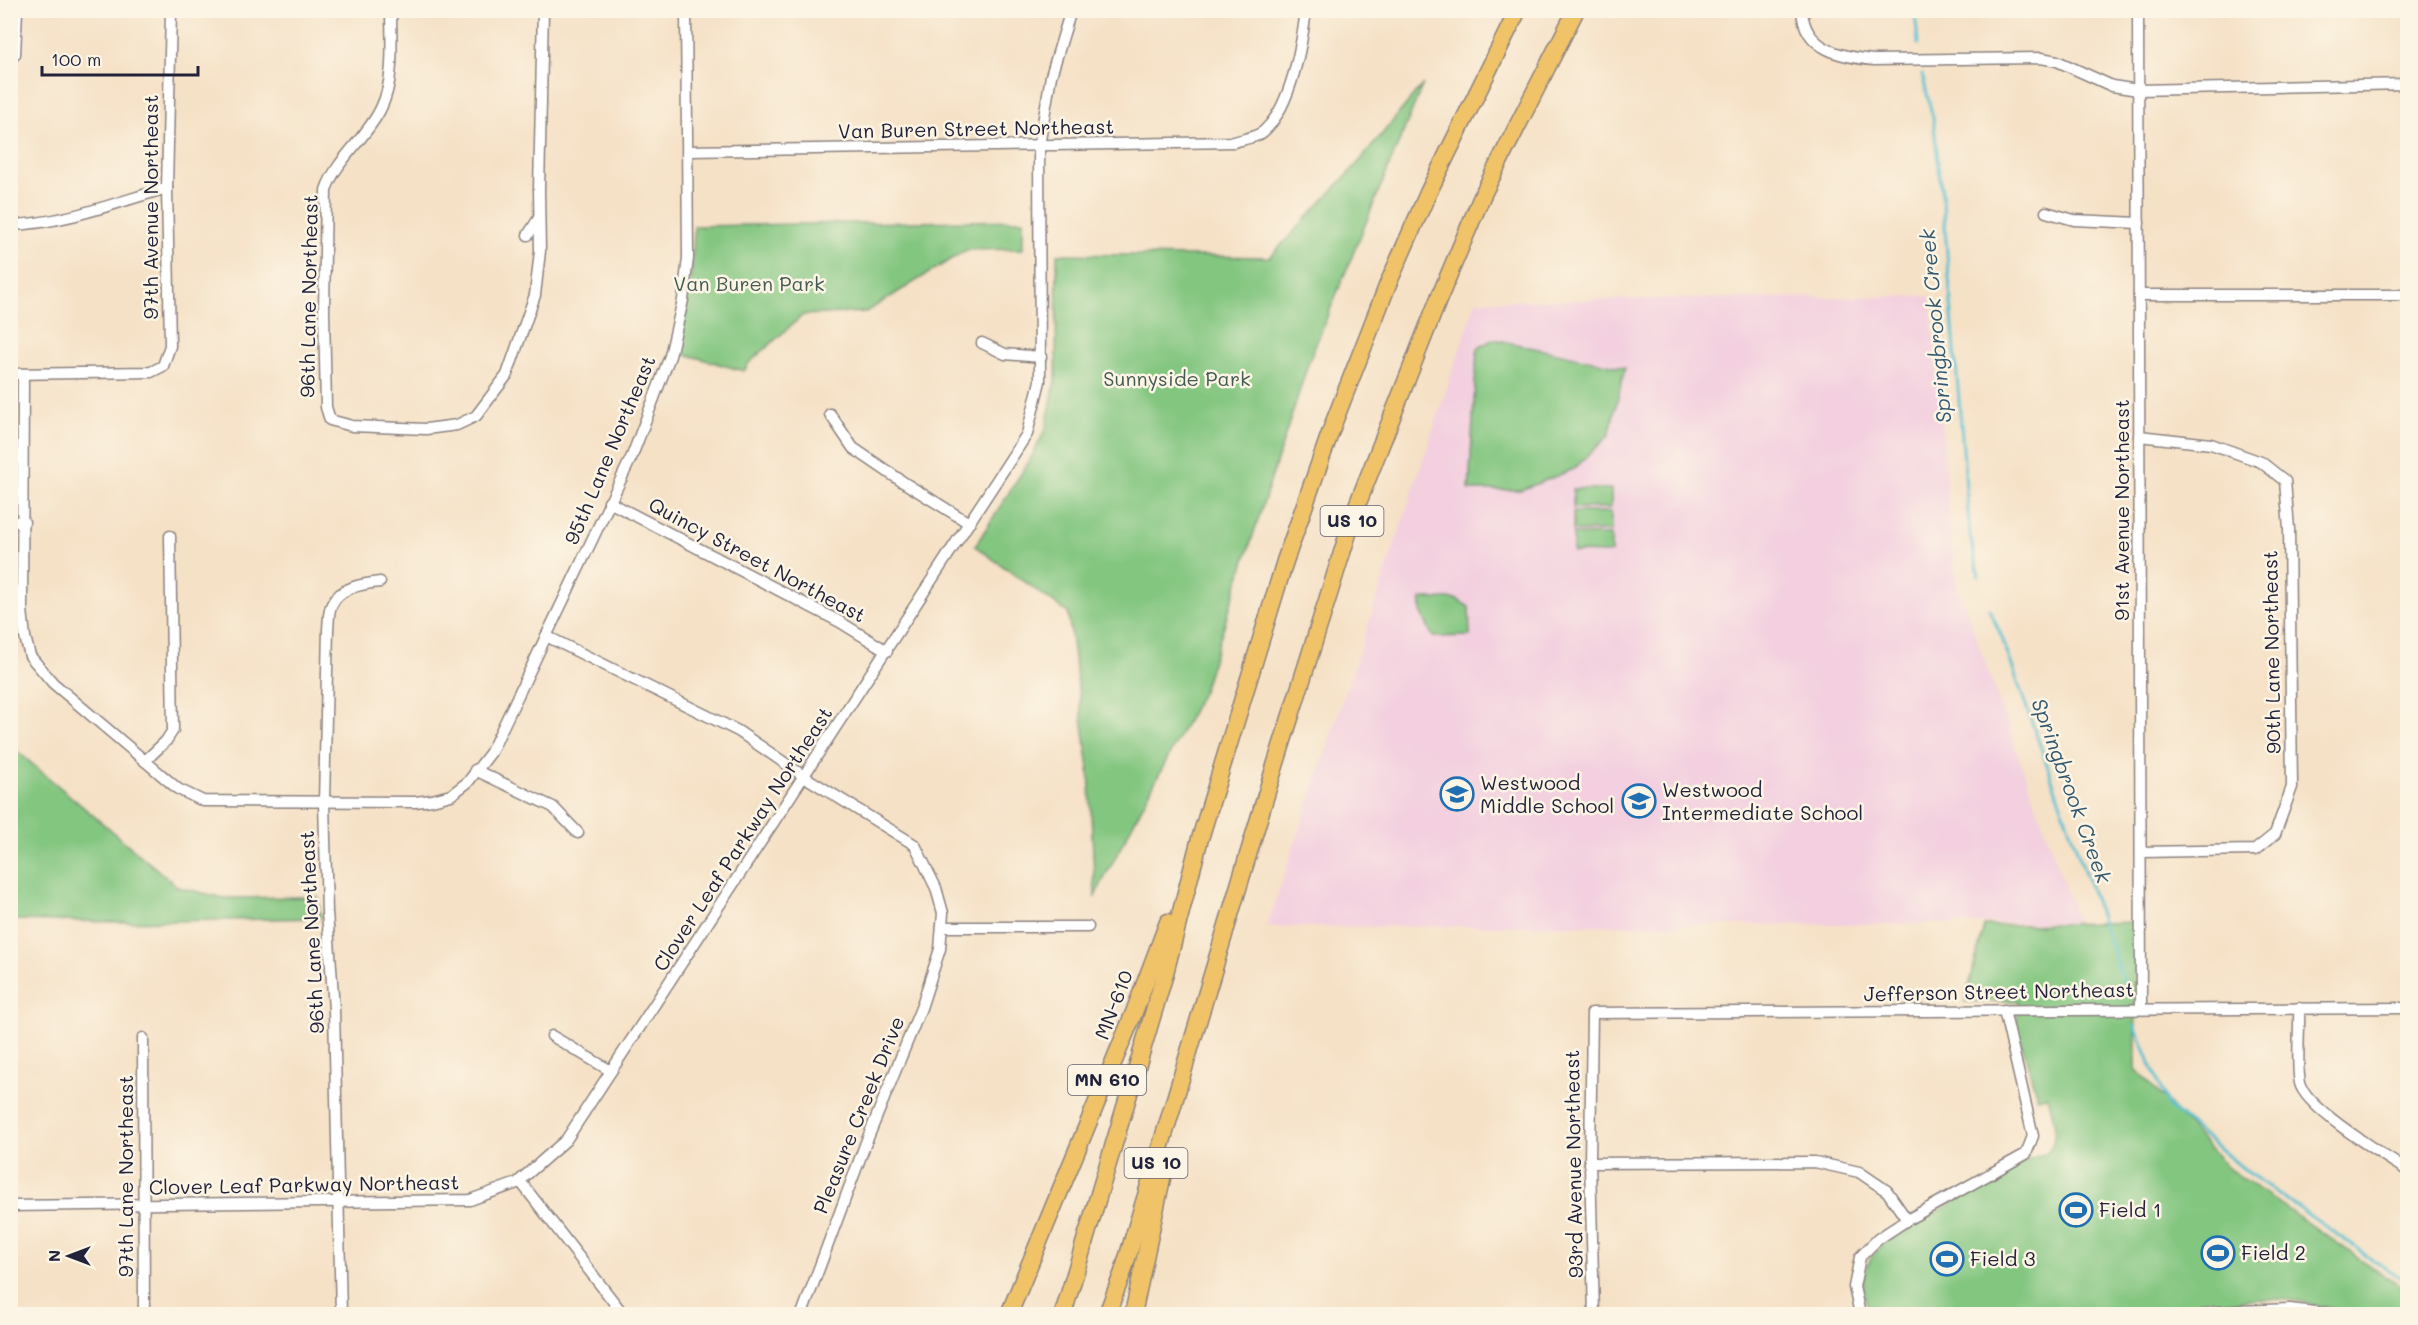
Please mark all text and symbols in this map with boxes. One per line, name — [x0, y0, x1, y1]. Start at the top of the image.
scale bar — [42, 39, 198, 77]
text: 100 m — [51, 47, 101, 71]
street label: 97th Avenue Northeast — [137, 94, 163, 320]
street label: Van Buren Street Northeast — [838, 113, 1114, 143]
street label: 96th Lane Northeast — [293, 194, 323, 398]
water label: Springbrook Creek — [1912, 227, 1956, 424]
park label: Van Buren Park — [673, 270, 825, 296]
street label: 95th Lane Northeast — [557, 351, 661, 548]
park label: Sunnyside Park — [1103, 365, 1251, 391]
street label: 91st Avenue Northeast — [2108, 399, 2134, 621]
street label: Quincy Street Northeast — [644, 491, 871, 628]
road number: US 10 — [1320, 506, 1384, 536]
street label: 90th Lane Northeast — [2256, 550, 2286, 754]
water label: Springbrook Creek — [2026, 694, 2119, 887]
street label: Clover Leaf Parkway Northeast — [647, 701, 838, 976]
place label: Westwood Middle School — [1480, 769, 1614, 818]
school or university icon: Westwood Middle School — [1439, 776, 1475, 812]
place label: Westwood Intermediate School — [1662, 776, 1863, 825]
school or university icon: Westwood Intermediate School — [1621, 783, 1657, 819]
street label: 96th Lane Northeast — [293, 830, 329, 1034]
street label: MN-610 — [1088, 966, 1138, 1043]
street label: Jefferson Street Northeast — [1863, 976, 2134, 1006]
street label: Pleasure Creek Drive — [807, 1012, 910, 1217]
street label: 93rd Avenue Northeast — [1558, 1050, 1588, 1278]
road number: MN 610 — [1068, 1065, 1146, 1095]
street label: 97th Lane Northeast — [112, 1075, 138, 1277]
road number: US 10 — [1124, 1148, 1188, 1178]
street label: Clover Leaf Parkway Northeast — [149, 1168, 459, 1200]
sports icon: Field 1 — [2058, 1192, 2094, 1228]
place label: Field 1 — [2099, 1196, 2162, 1222]
north arrow — [39, 1226, 99, 1286]
sports icon: Field 2 — [2200, 1235, 2236, 1271]
place label: Field 2 — [2241, 1239, 2306, 1265]
sports icon: Field 3 — [1929, 1241, 1965, 1277]
place label: Field 3 — [1970, 1245, 2036, 1271]
text: N — [43, 1250, 64, 1262]

